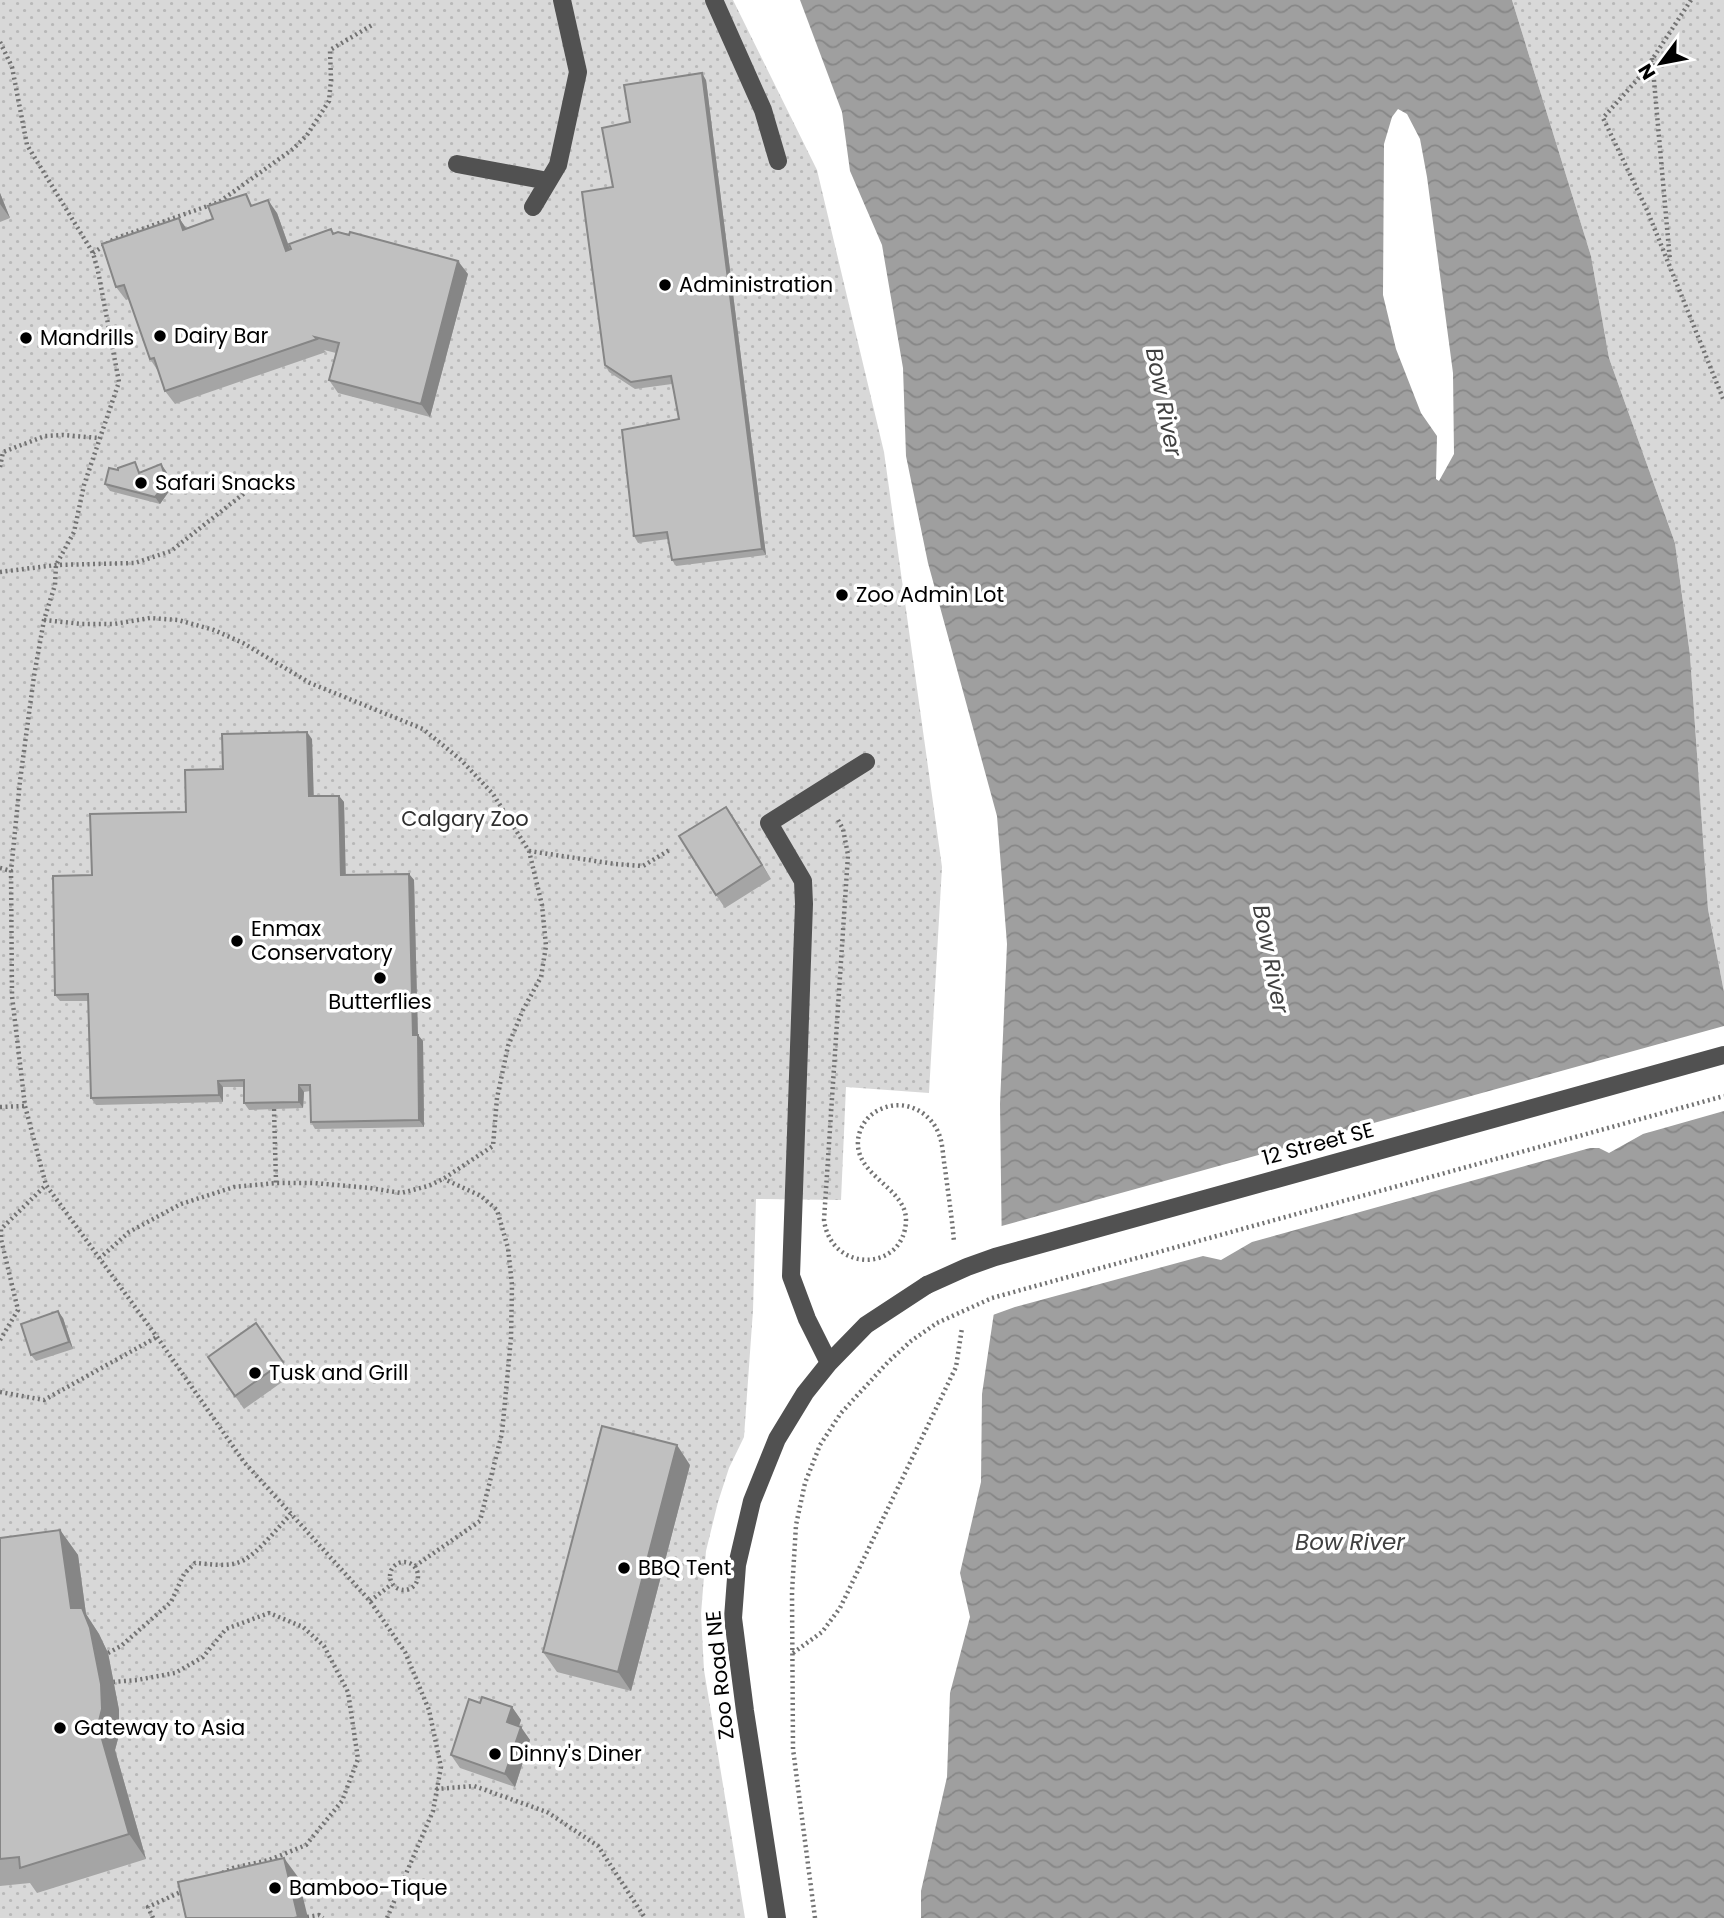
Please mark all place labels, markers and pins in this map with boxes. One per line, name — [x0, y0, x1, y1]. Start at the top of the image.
place label: Administration — [679, 270, 833, 299]
marker: Administration — [657, 277, 673, 293]
place label: Dairy Bar — [174, 321, 269, 350]
place label: Mandrills — [40, 323, 134, 352]
marker: Dairy Bar — [152, 328, 168, 344]
marker: Mandrills — [18, 330, 34, 346]
place label: Safari Snacks — [155, 468, 296, 497]
marker: Safari Snacks — [133, 475, 149, 491]
place label: Zoo Admin Lot — [856, 580, 1004, 609]
marker: Zoo Admin Lot — [834, 587, 850, 603]
place label: Enmax Conservatory — [251, 914, 393, 967]
marker: Enmax Conservatory — [229, 933, 245, 949]
marker: Butterflies — [372, 970, 388, 986]
place label: Butterflies — [328, 987, 432, 1016]
place label: Tusk and Grill — [269, 1358, 408, 1387]
marker: Tusk and Grill — [247, 1365, 263, 1381]
place label: BBQ Tent — [638, 1553, 731, 1582]
marker: BBQ Tent — [616, 1560, 632, 1576]
place label: Gateway to Asia — [74, 1713, 245, 1742]
marker: Gateway to Asia — [52, 1720, 68, 1736]
place label: Dinny's Diner — [509, 1739, 642, 1768]
marker: Dinny's Diner — [487, 1746, 503, 1762]
place label: Bamboo-Tique — [289, 1873, 448, 1902]
marker: Bamboo-Tique — [267, 1880, 283, 1896]

